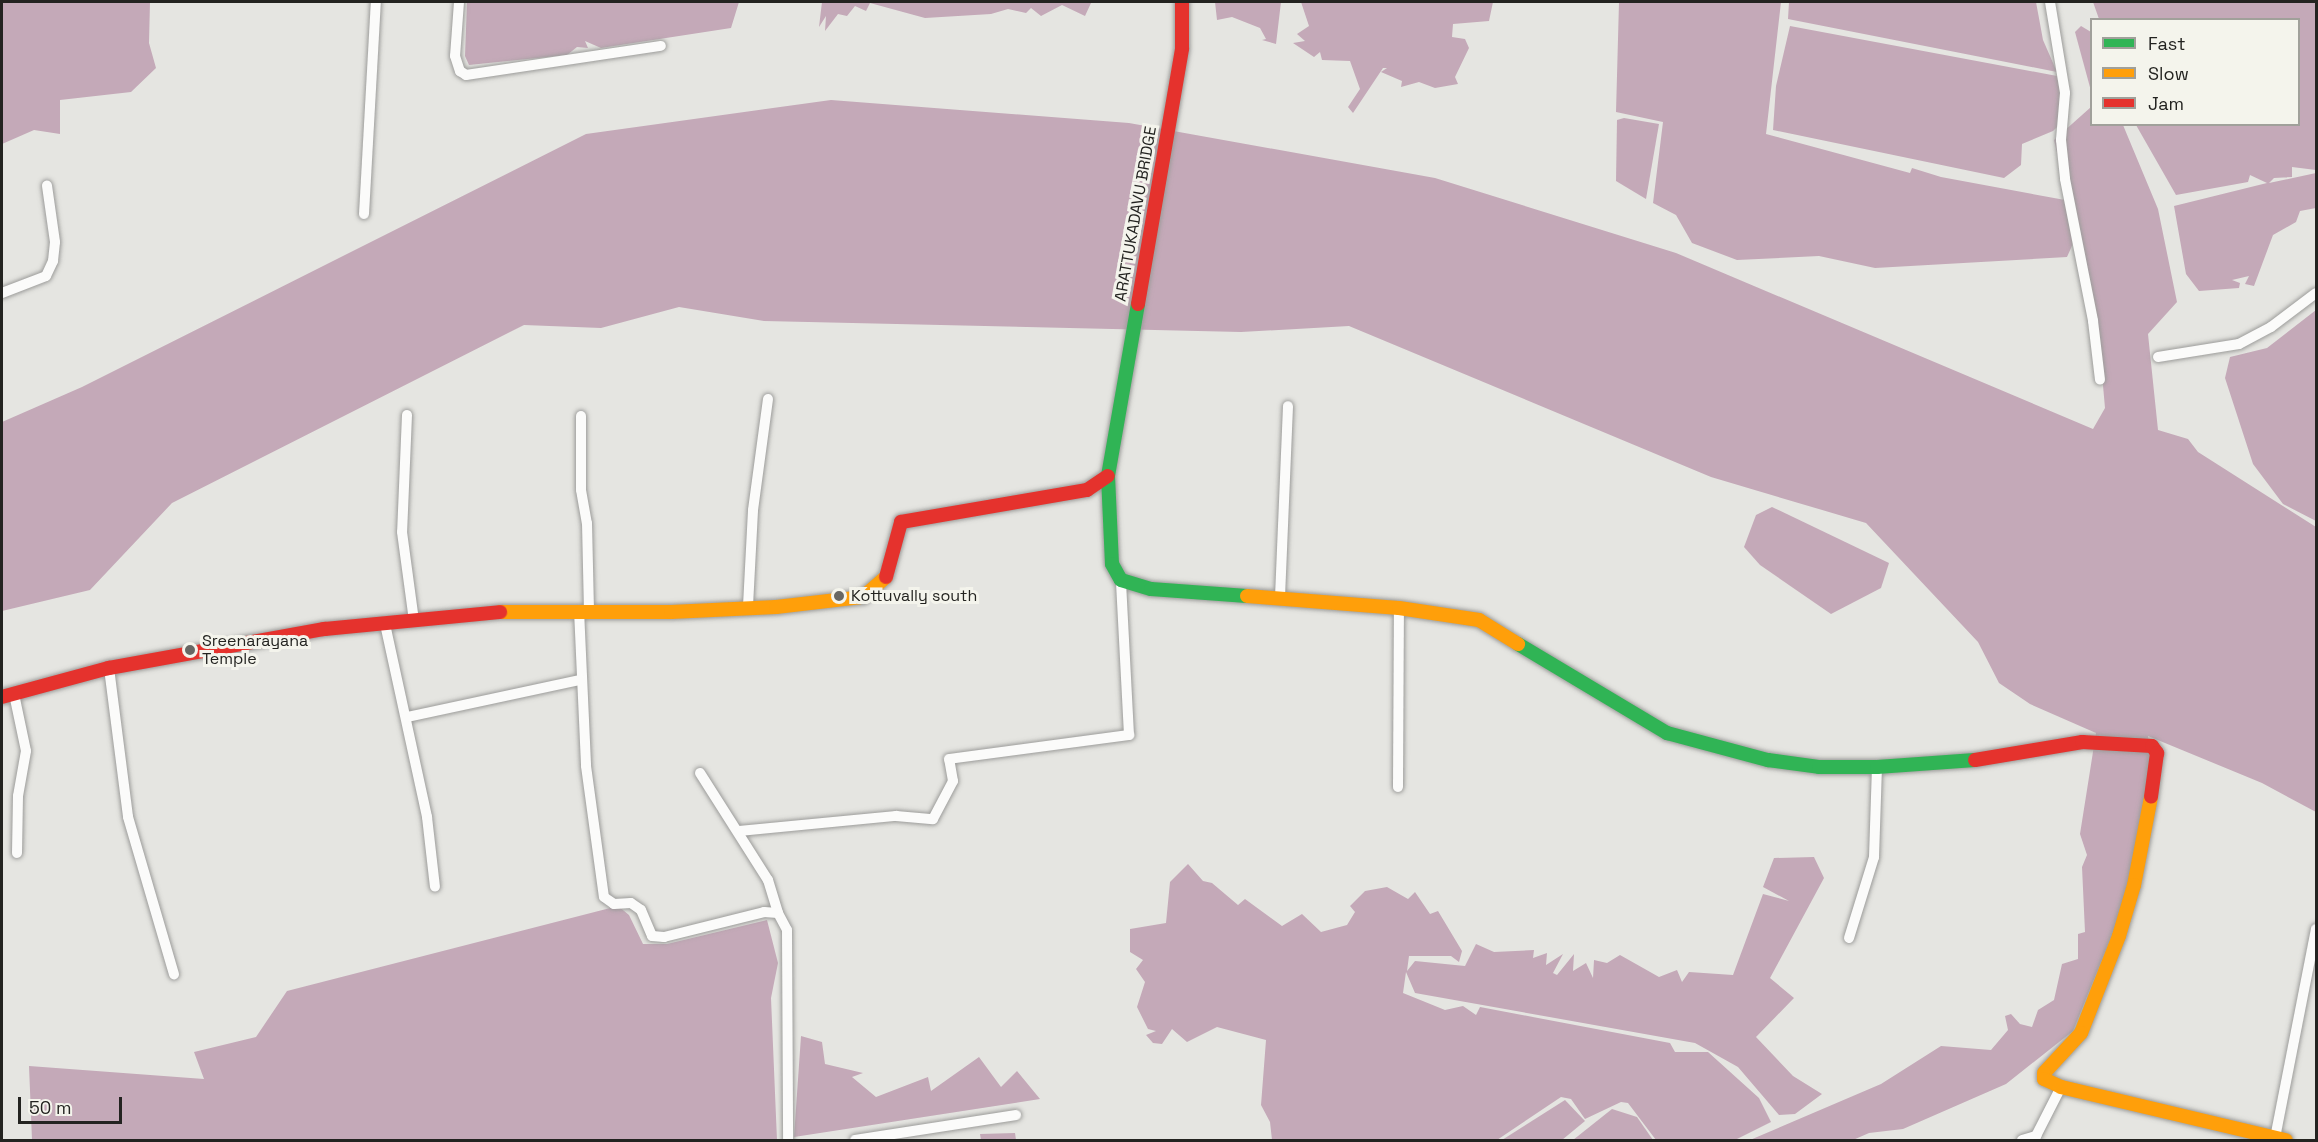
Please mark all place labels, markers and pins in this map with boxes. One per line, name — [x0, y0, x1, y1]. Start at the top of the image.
place label: Kottuvally south — [851, 586, 977, 606]
marker: Kottuvally south — [832, 589, 846, 603]
place label: Sreenarayana Temple — [202, 631, 308, 669]
marker: Sreenarayana Temple — [183, 643, 197, 657]

